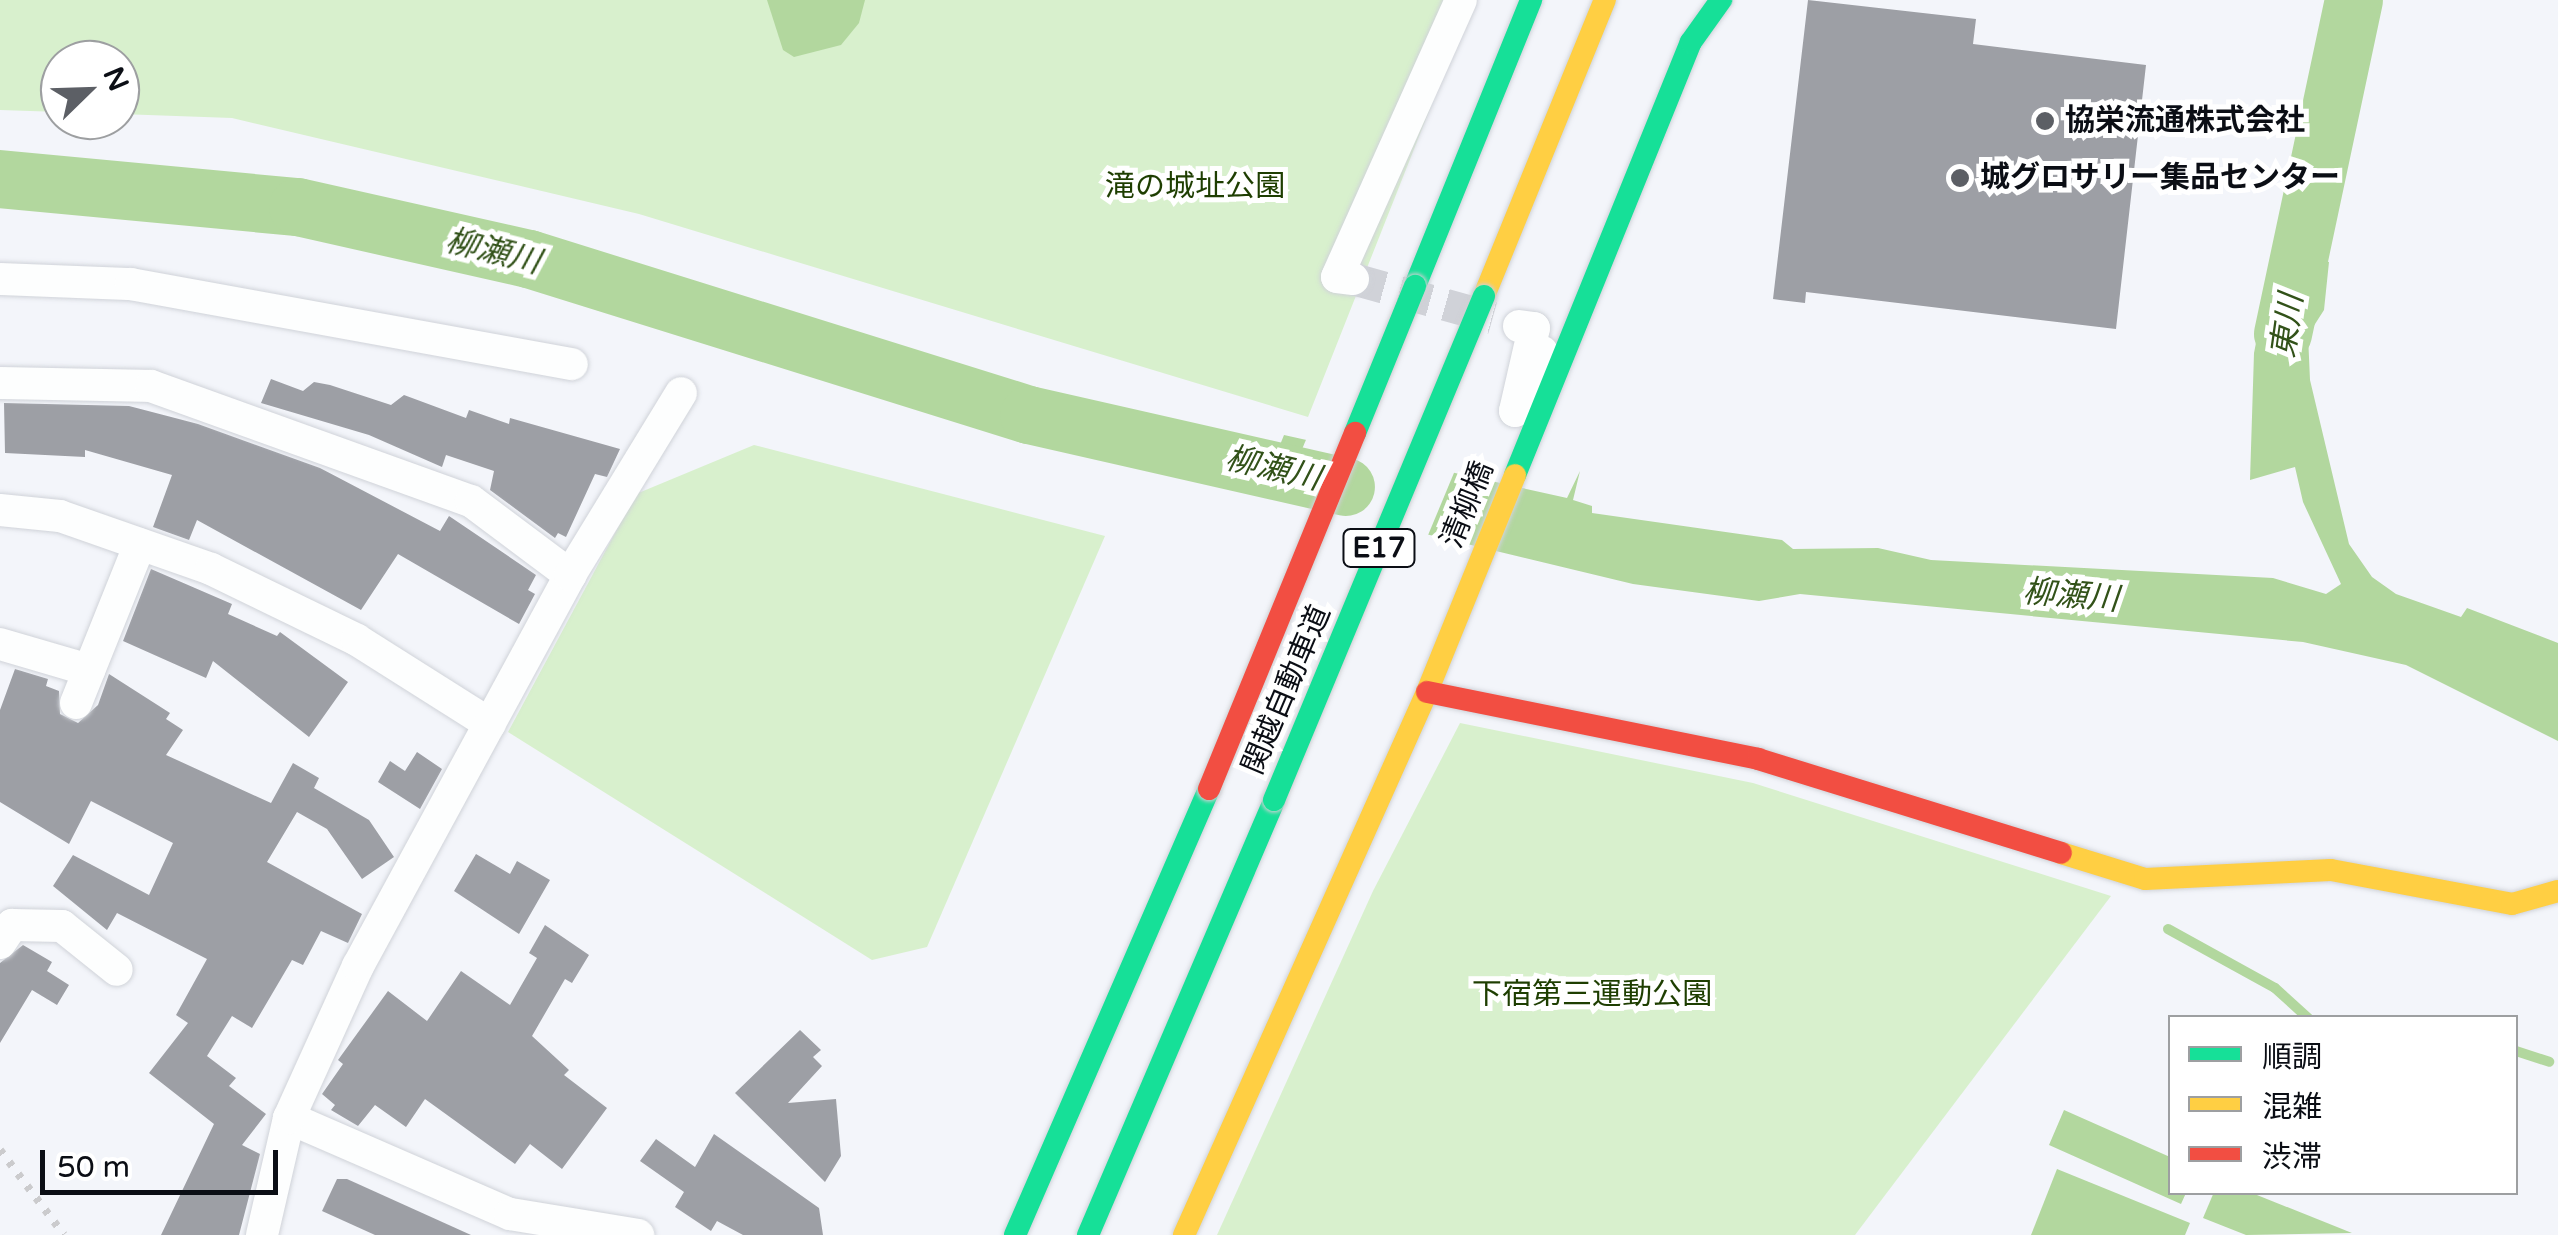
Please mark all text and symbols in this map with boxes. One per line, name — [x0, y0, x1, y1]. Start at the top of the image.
north arrow — [40, 40, 140, 140]
text: N — [96, 62, 136, 96]
place label: 協栄流通株式会社 — [2065, 103, 2305, 139]
marker: 協栄流通株式会社 — [2034, 110, 2056, 132]
place label: 城グロサリー集品センター — [1980, 160, 2340, 196]
marker: 城グロサリー集品センター — [1949, 167, 1971, 189]
park label: 滝の城址公園 — [1105, 169, 1285, 205]
water label: 柳瀬川 — [442, 222, 544, 282]
water label: 東川 — [2265, 292, 2311, 360]
water label: 柳瀬川 — [1222, 439, 1324, 499]
street label: 清柳橋 — [1434, 457, 1502, 553]
road number: E17 — [1342, 525, 1416, 571]
water label: 柳瀬川 — [2022, 573, 2120, 619]
street label: 関越自動車道 — [1235, 600, 1339, 780]
park label: 下宿第三運動公園 — [1472, 977, 1712, 1013]
legend — [2168, 1015, 2518, 1195]
text: 順調 — [2262, 1039, 2322, 1076]
text: 混雑 — [2262, 1089, 2322, 1126]
scale bar — [45, 1130, 282, 1192]
text: 渋滞 — [2262, 1139, 2322, 1176]
text: 50 m — [57, 1149, 130, 1186]

